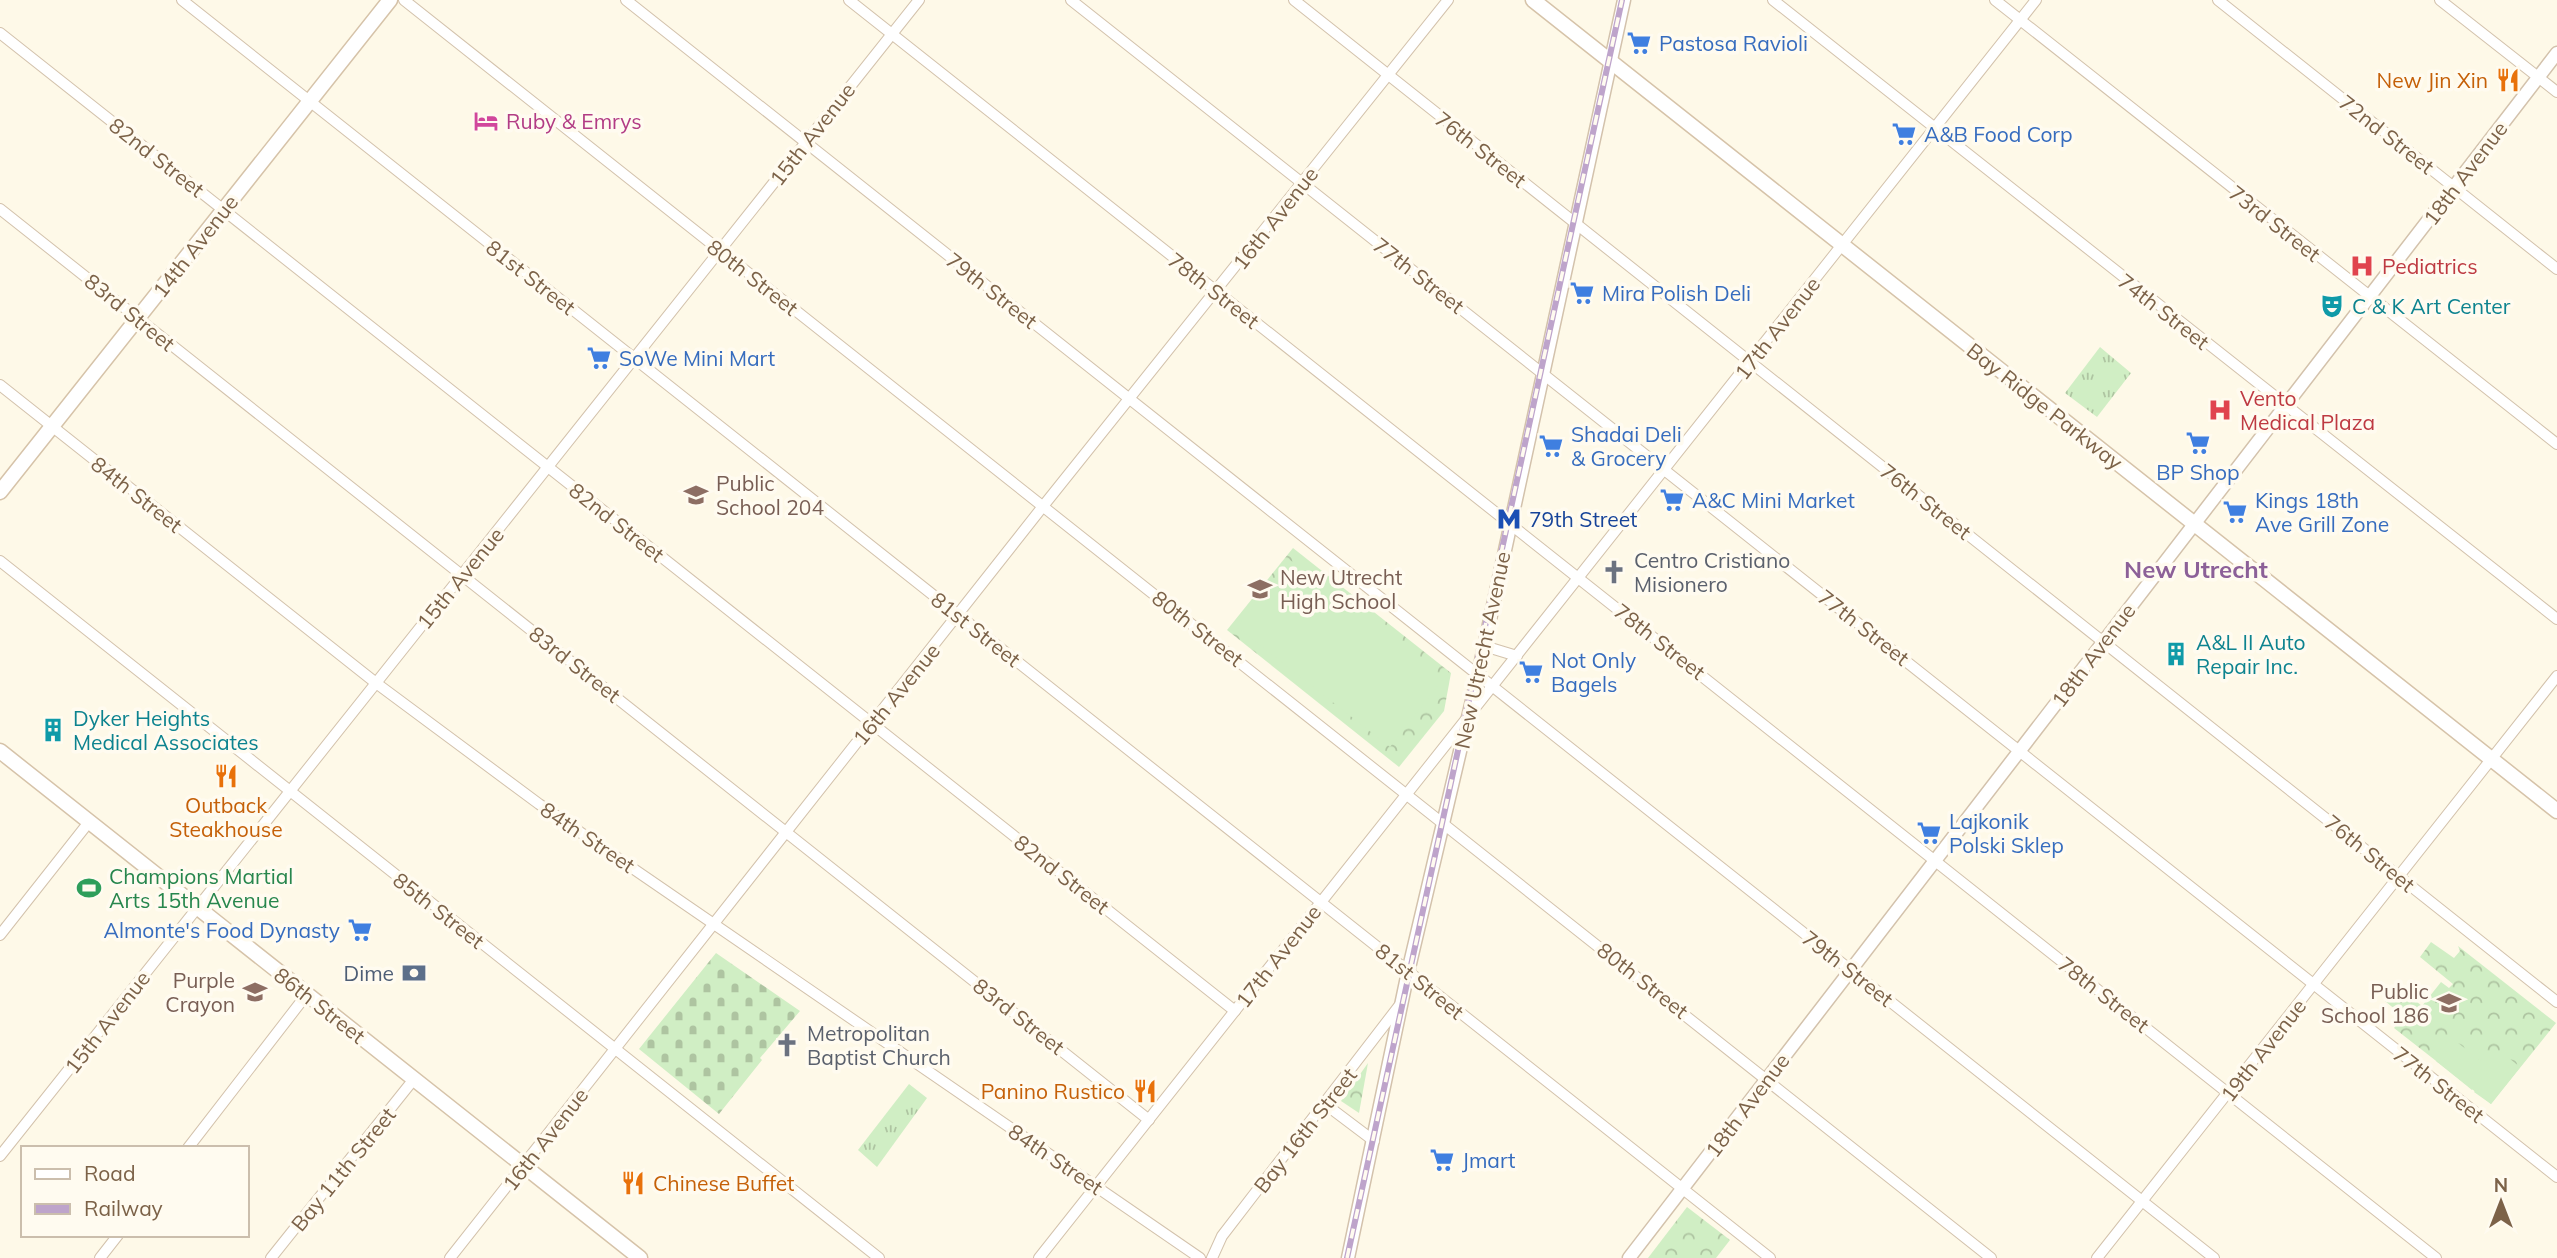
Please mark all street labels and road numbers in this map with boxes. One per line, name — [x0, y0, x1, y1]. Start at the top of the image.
street label: 15th Avenue — [764, 77, 860, 191]
street label: 72nd Street — [2334, 89, 2440, 179]
street label: 76th Street — [1430, 105, 1532, 193]
street label: 82nd Street — [104, 112, 210, 202]
street label: 18th Avenue — [2417, 116, 2513, 230]
street label: 16th Avenue — [1227, 161, 1323, 275]
street label: 73rd Street — [2224, 179, 2326, 267]
street label: 14th Avenue — [147, 189, 243, 303]
street label: 77th Street — [1368, 231, 1470, 319]
street label: 80th Street — [702, 233, 804, 321]
street label: 81st Street — [481, 234, 581, 320]
street label: 79th Street — [941, 246, 1043, 334]
street label: 78th Street — [1163, 246, 1265, 334]
street label: 74th Street — [2113, 267, 2215, 355]
street label: 83rd Street — [80, 268, 180, 356]
street label: 17th Avenue — [1729, 271, 1825, 385]
street label: Bay Ridge Parkway — [1962, 337, 2128, 475]
street label: 84th Street — [86, 450, 188, 538]
street label: 76th Street — [1875, 457, 1977, 545]
street label: 82nd Street — [564, 477, 670, 567]
street label: 15th Avenue — [411, 522, 509, 634]
street label: New Utrecht Avenue — [1448, 549, 1516, 751]
street label: 77th Street — [1813, 583, 1915, 671]
street label: 80th Street — [1147, 584, 1249, 672]
street label: 81st Street — [926, 586, 1026, 672]
street label: 78th Street — [1609, 597, 1711, 685]
street label: 18th Avenue — [2045, 598, 2141, 712]
street label: 83rd Street — [524, 620, 626, 708]
street label: 16th Avenue — [847, 638, 945, 750]
street label: 84th Street — [536, 796, 640, 878]
street label: 76th Street — [2320, 809, 2420, 897]
street label: 82nd Street — [1009, 829, 1115, 919]
street label: 85th Street — [388, 866, 490, 954]
street label: 17th Avenue — [1230, 899, 1326, 1013]
street label: 79th Street — [1797, 924, 1899, 1012]
street label: 80th Street — [1592, 936, 1694, 1024]
street label: 81st Street — [1370, 937, 1470, 1025]
street label: 78th Street — [2053, 950, 2155, 1038]
street label: 86th Street — [269, 961, 371, 1049]
street label: 15th Avenue — [59, 965, 155, 1079]
street label: 83rd Street — [968, 972, 1070, 1060]
street label: 19th Avenue — [2215, 993, 2311, 1107]
street label: 77th Street — [2388, 1040, 2490, 1128]
street label: 18th Avenue — [1699, 1048, 1795, 1162]
street label: Bay 16th Street — [1248, 1062, 1362, 1198]
street label: 16th Avenue — [497, 1082, 593, 1196]
street label: Bay 11th Street — [285, 1102, 401, 1236]
street label: 84th Street — [1004, 1118, 1108, 1200]

